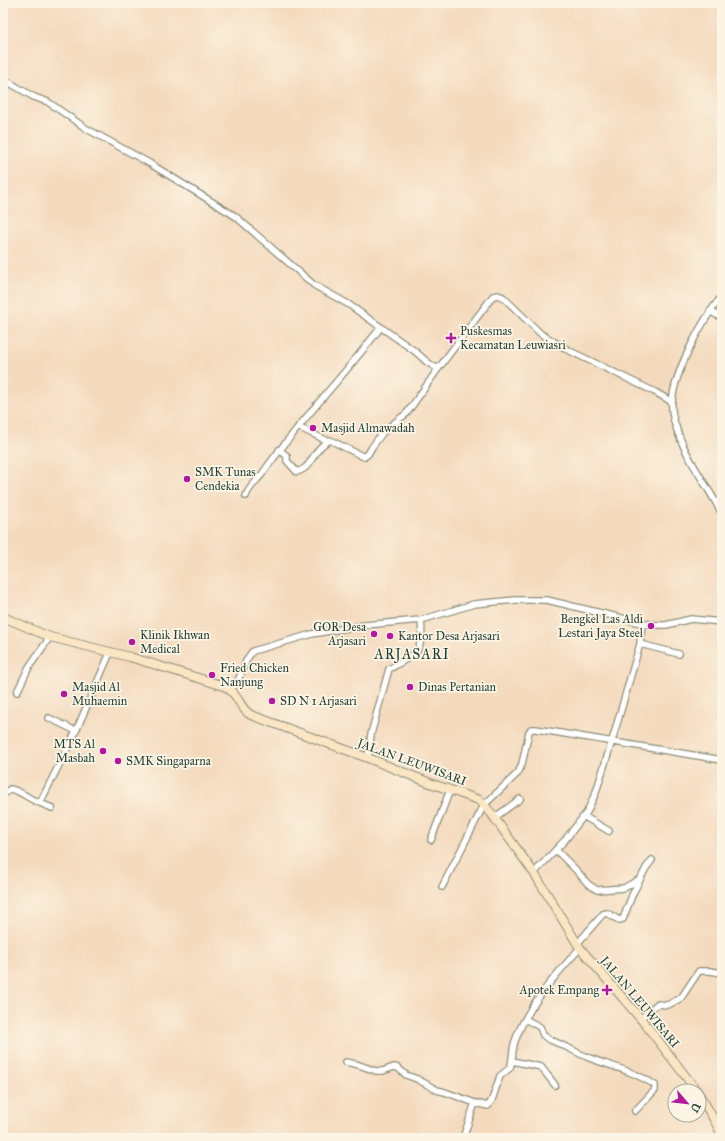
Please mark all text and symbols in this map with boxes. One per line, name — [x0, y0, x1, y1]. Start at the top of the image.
place label: Puskesmas Kecamatan Leuwiasri — [460, 324, 566, 352]
marker: Puskesmas Kecamatan Leuwiasri — [445, 332, 457, 344]
place label: Masjid Almawadah — [321, 421, 415, 435]
marker: Masjid Almawadah — [308, 423, 318, 433]
place label: SMK Tunas Cendekia — [195, 465, 256, 493]
marker: SMK Tunas Cendekia — [182, 474, 192, 484]
place label: Bengkel Las Aldi Lestari Jaya Steel — [558, 612, 644, 641]
place label: GOR Desa Arjasari — [313, 620, 367, 648]
marker: Bengkel Las Aldi Lestari Jaya Steel — [646, 621, 656, 631]
place label: Klinik Ikhwan Medical — [140, 628, 210, 656]
marker: GOR Desa Arjasari — [369, 629, 379, 639]
place label: Kantor Desa Arjasari — [398, 629, 500, 643]
marker: Kantor Desa Arjasari — [385, 631, 395, 641]
marker: Klinik Ikhwan Medical — [127, 637, 137, 647]
district label: ARJASARI — [373, 646, 450, 664]
place label: Fried Chicken Nanjung — [220, 661, 290, 690]
marker: Fried Chicken Nanjung — [207, 670, 217, 680]
place label: Masjid Al Muhaemin — [72, 680, 128, 708]
place label: Dinas Pertanian — [418, 680, 497, 694]
marker: Dinas Pertanian — [405, 682, 415, 692]
marker: Masjid Al Muhaemin — [59, 689, 69, 699]
place label: SD N 1 Arjasari — [280, 694, 358, 708]
marker: SD N 1 Arjasari — [267, 696, 277, 706]
street label: JALAN LEUWISARI — [353, 735, 468, 789]
place label: MTS Al Masbah — [54, 737, 96, 765]
marker: MTS Al Masbah — [98, 746, 108, 756]
place label: SMK Singaparna — [126, 754, 212, 769]
marker: SMK Singaparna — [113, 756, 123, 766]
street label: JALAN LEUWISARI — [596, 952, 682, 1051]
place label: Apotek Empang — [519, 983, 599, 998]
marker: Apotek Empang — [602, 985, 612, 995]
north arrow — [667, 1083, 707, 1123]
text: U — [687, 1101, 703, 1115]

